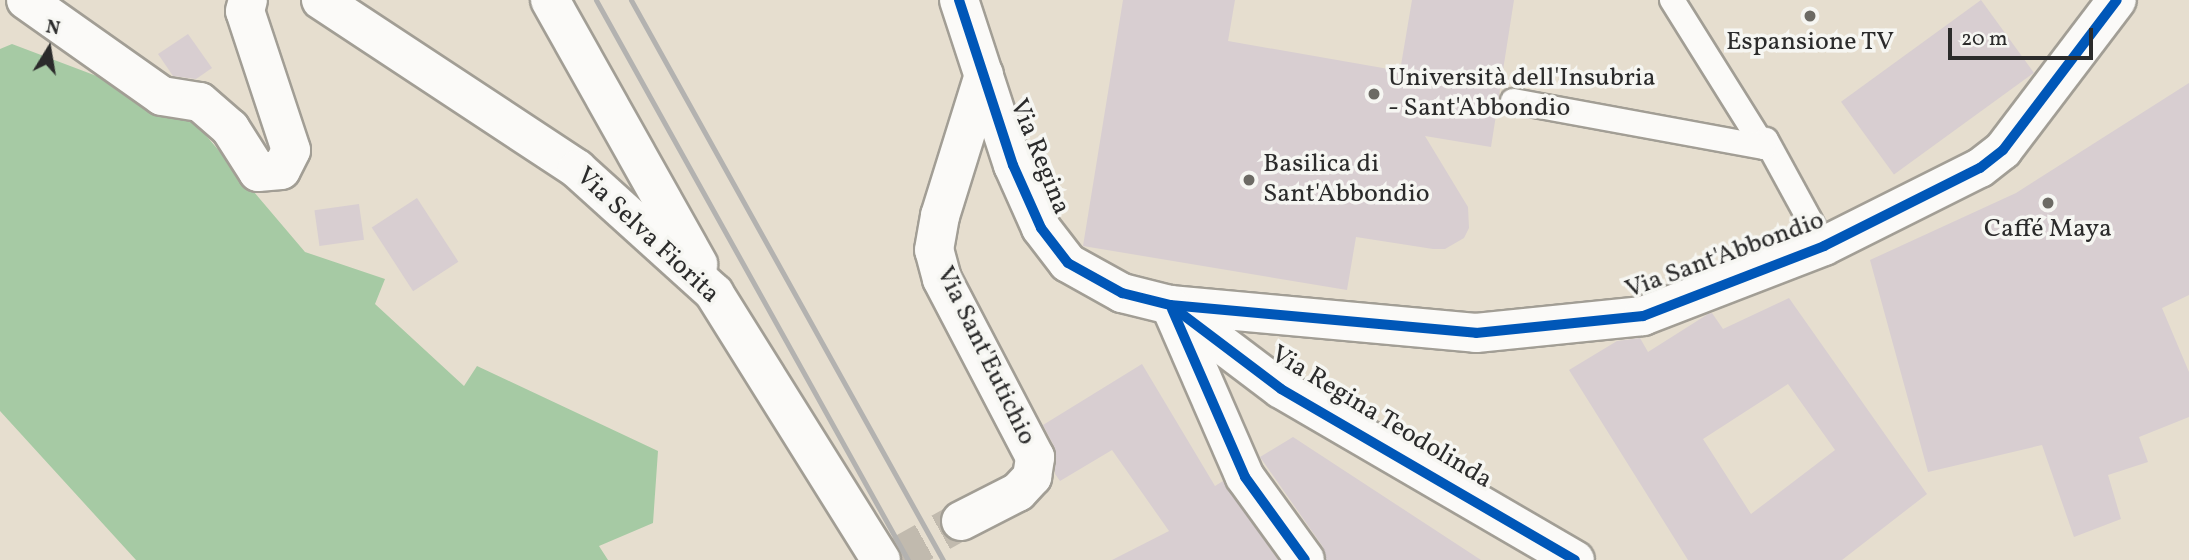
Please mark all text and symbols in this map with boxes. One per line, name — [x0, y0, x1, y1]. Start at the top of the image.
marker: Espansione TV — [1802, 8, 1818, 24]
north arrow — [14, 14, 84, 84]
text: N — [44, 14, 62, 42]
scale bar — [1951, 14, 2096, 58]
text: 20 m — [1961, 25, 2007, 54]
place label: Espansione TV — [1726, 27, 1894, 59]
place label: Università dell'Insubria - Sant'Abbondio — [1388, 63, 1656, 124]
marker: Università dell'Insubria - Sant'Abbondio — [1366, 86, 1382, 102]
street label: Via Regina — [1002, 95, 1076, 219]
place label: Basilica di Sant'Abbondio — [1263, 149, 1430, 210]
street label: Via Selva Fiorita — [569, 161, 725, 311]
marker: Basilica di Sant'Abbondio — [1241, 172, 1257, 188]
marker: Caffé Maya — [2040, 195, 2056, 211]
street label: Via Sant'Abbondio — [1621, 206, 1829, 306]
place label: Caffé Maya — [1984, 214, 2112, 246]
street label: Via Sant'Eutichio — [928, 262, 1042, 450]
street label: Via Regina Teodolinda — [1264, 339, 1498, 497]

